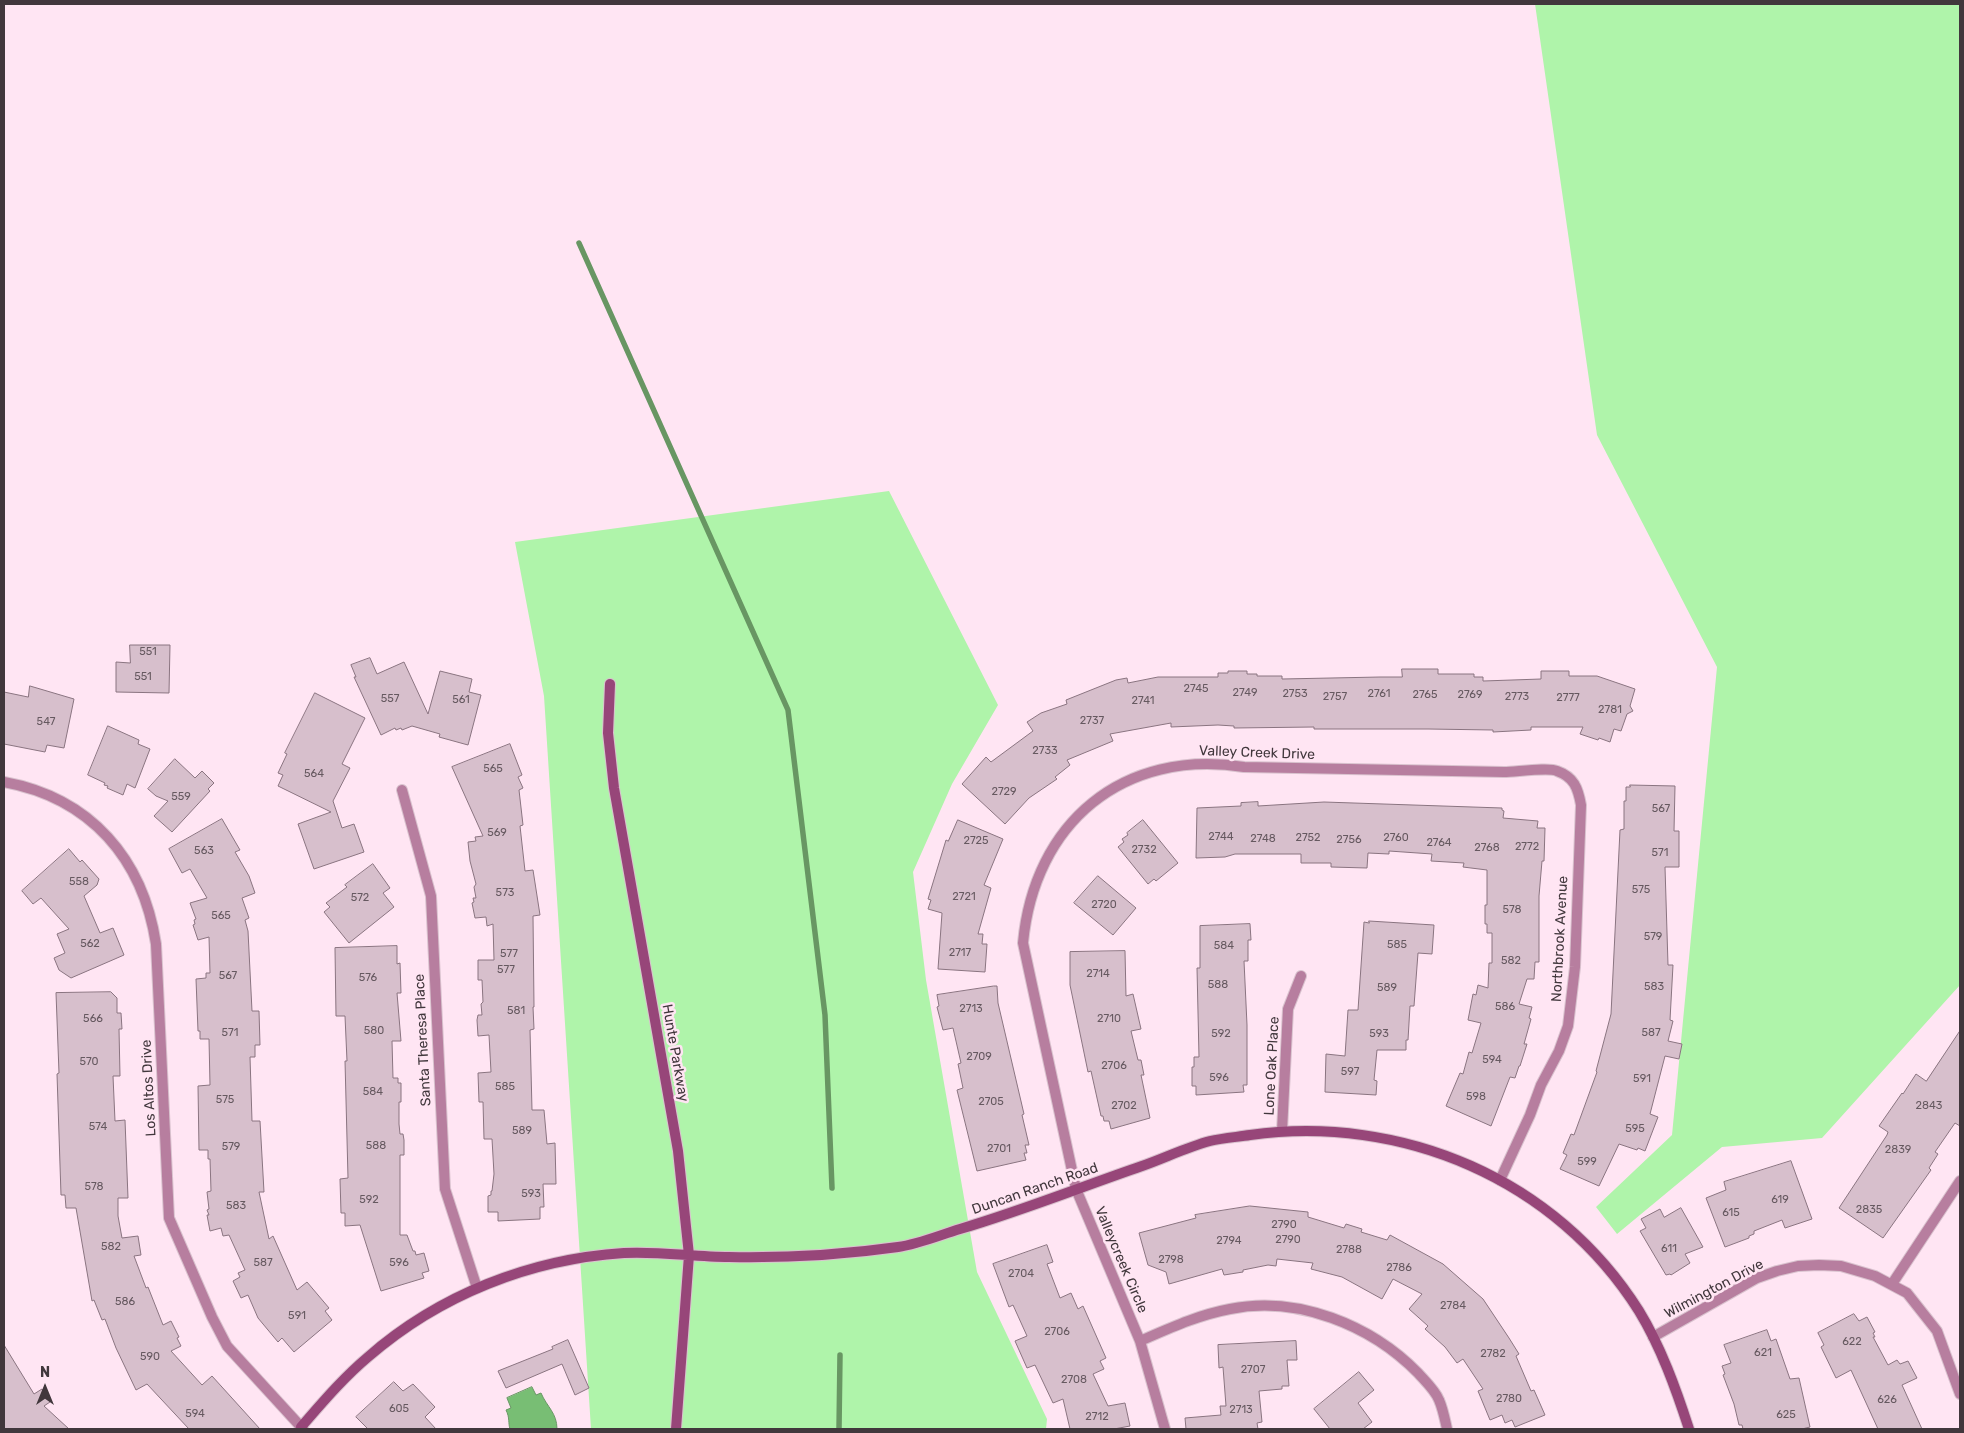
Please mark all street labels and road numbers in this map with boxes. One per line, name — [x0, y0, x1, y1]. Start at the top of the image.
street label: Valley Creek Drive — [1199, 743, 1315, 763]
street label: Northbrook Avenue — [1548, 875, 1572, 1003]
street label: Santa Theresa Place — [411, 973, 435, 1107]
street label: Hunte Parkway — [658, 1003, 692, 1103]
street label: Lone Oak Place — [1261, 1016, 1283, 1116]
street label: Los Altos Drive — [138, 1039, 160, 1137]
street label: Duncan Ranch Road — [970, 1160, 1100, 1218]
street label: Valleycreek Circle — [1091, 1204, 1151, 1316]
street label: Wilmington Drive — [1662, 1256, 1766, 1322]

